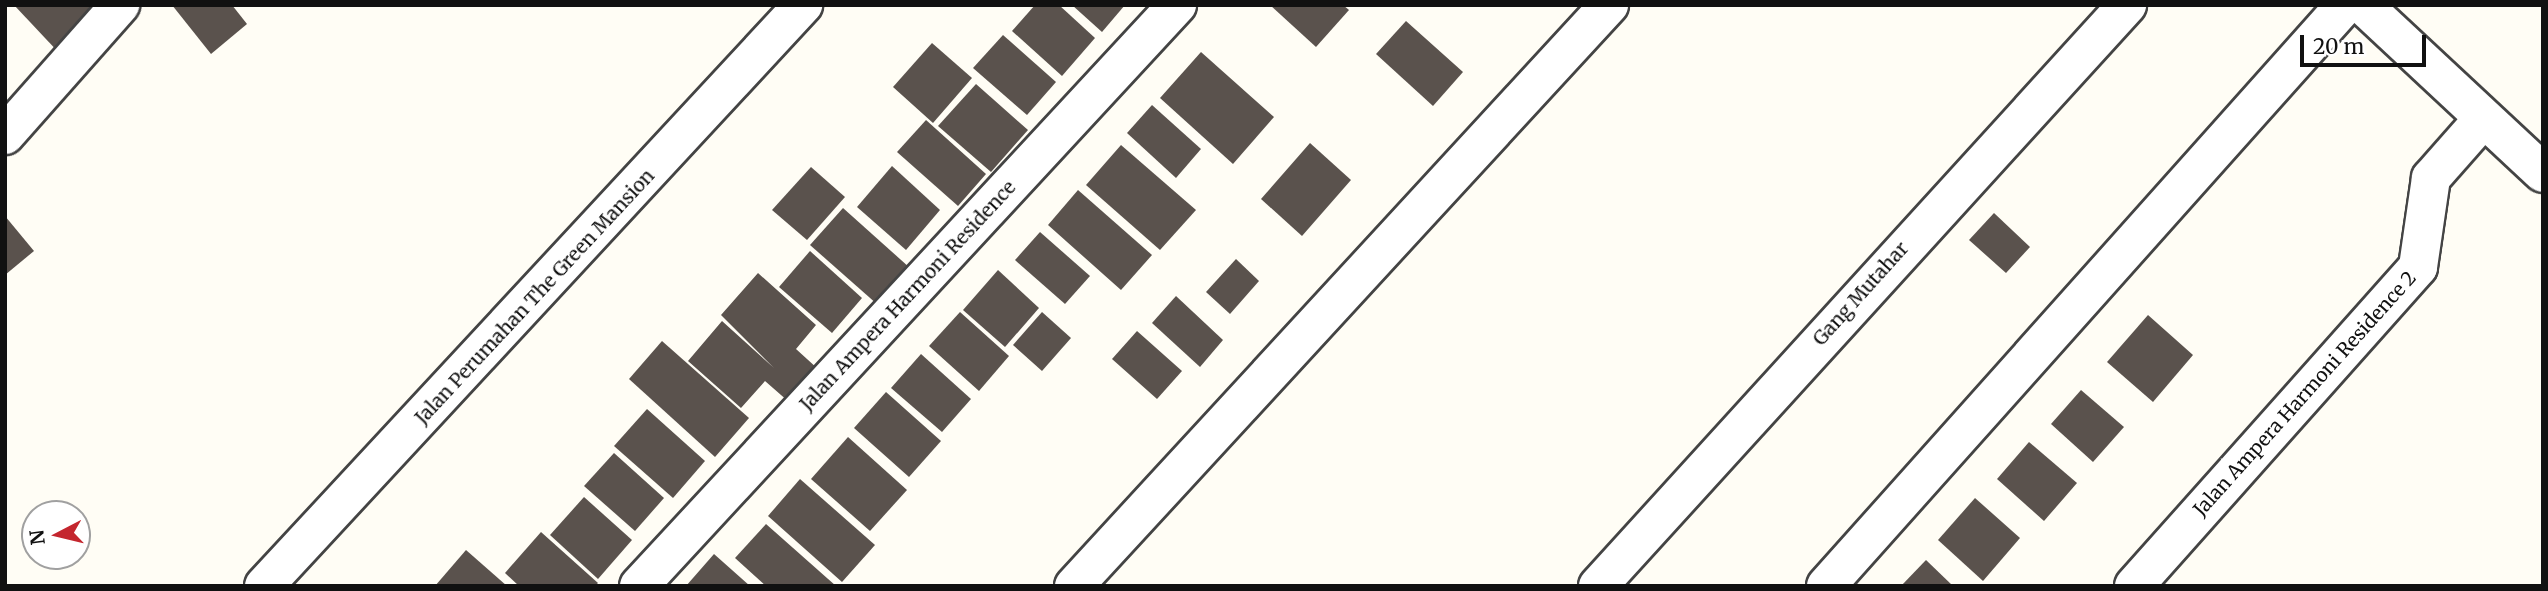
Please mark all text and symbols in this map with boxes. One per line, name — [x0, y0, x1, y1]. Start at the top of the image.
scale bar — [2303, 21, 2429, 65]
text: 20 m — [2313, 33, 2364, 60]
street label: Jalan Perumahan The Green Mansion — [411, 165, 659, 429]
street label: Jalan Ampera Harmoni Residence — [795, 176, 1021, 416]
street label: Gang Mutahar — [1809, 238, 1913, 350]
street label: Jalan Ampera Harmoni Residence 2 — [2189, 267, 2421, 521]
north arrow — [21, 500, 91, 570]
text: N — [24, 528, 50, 546]

